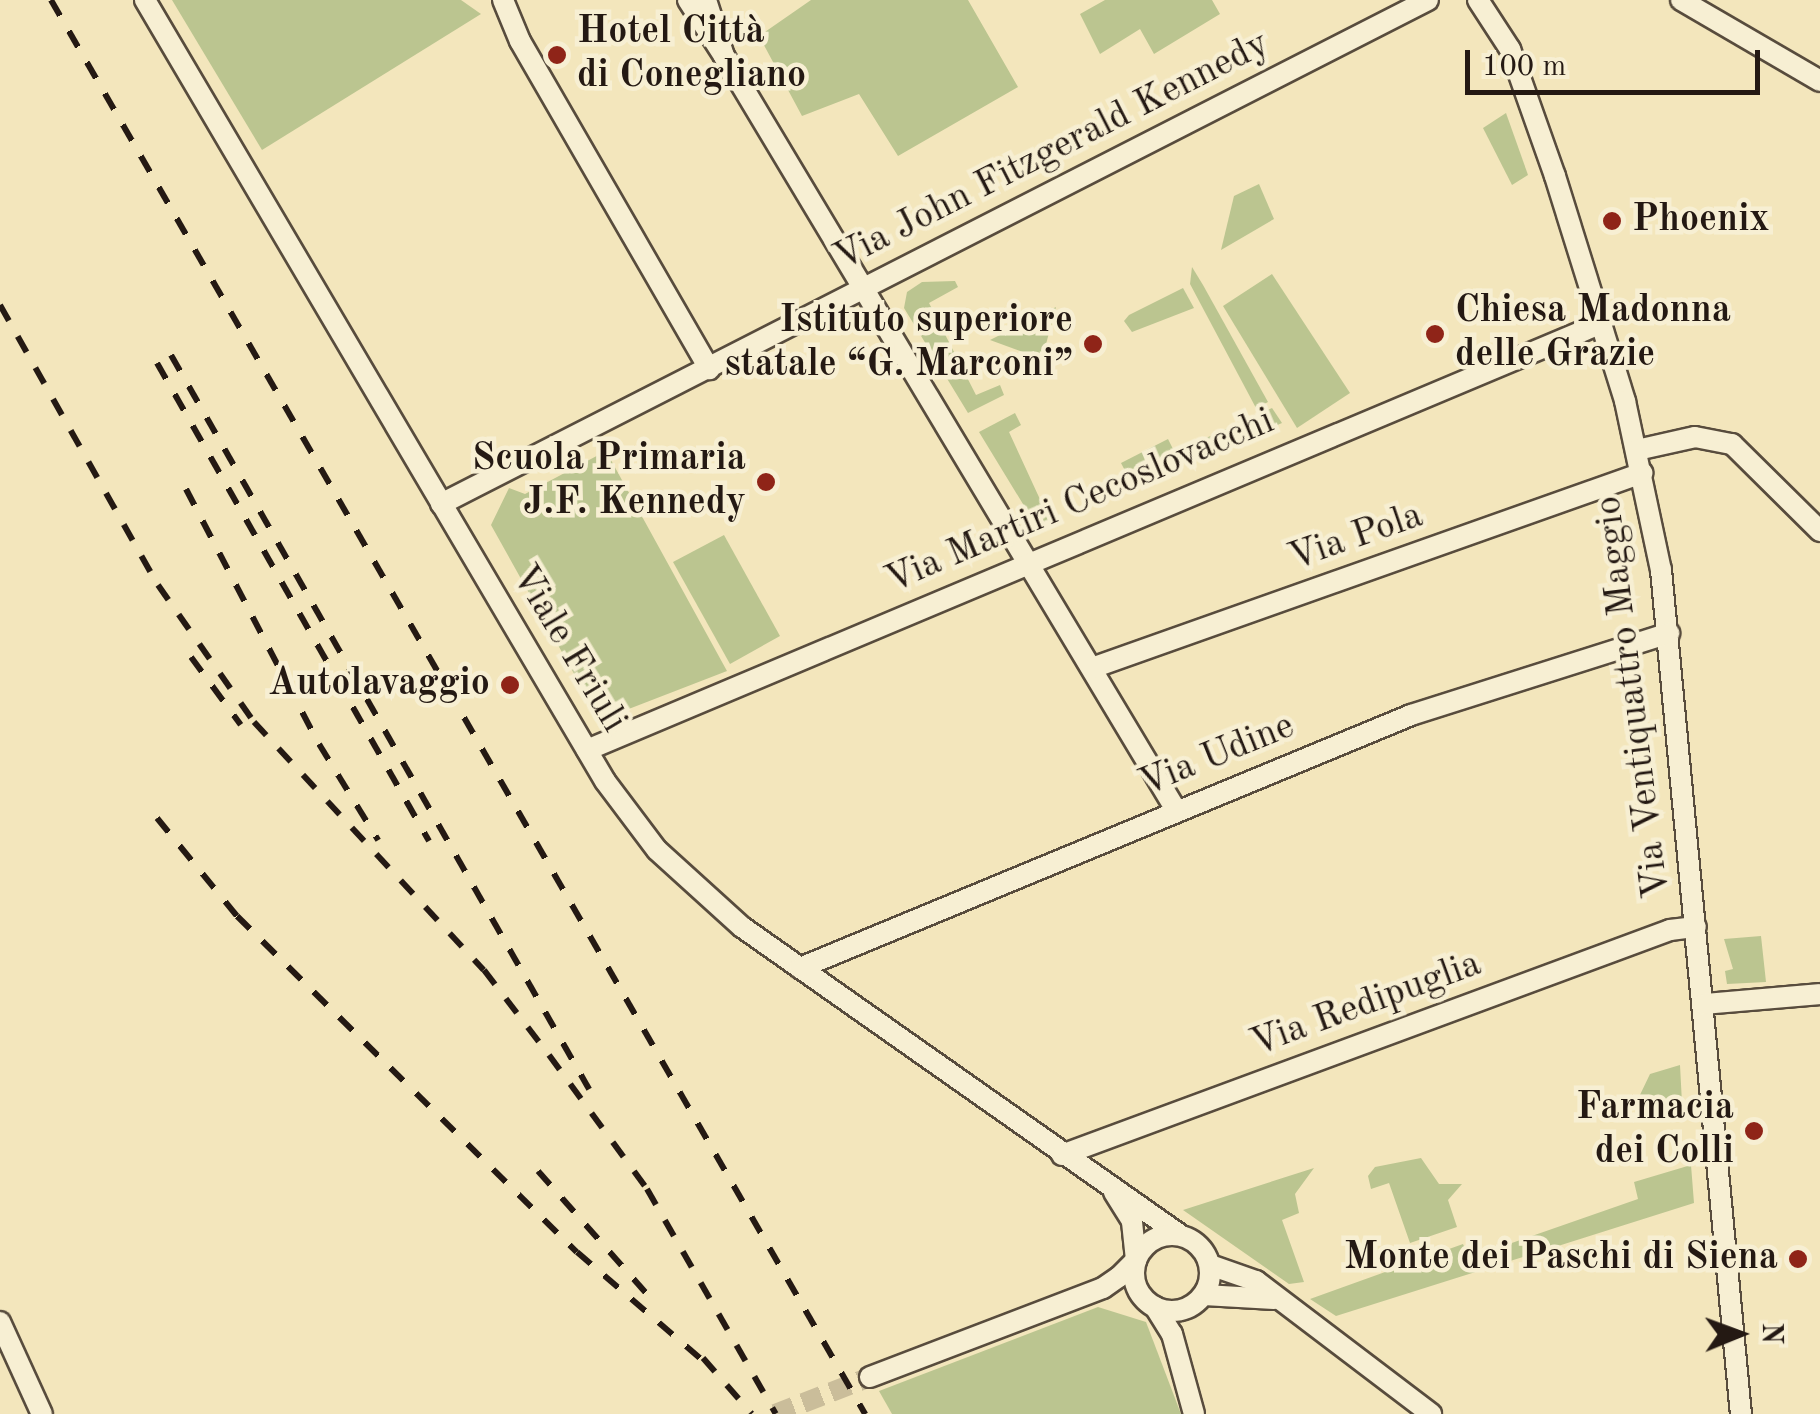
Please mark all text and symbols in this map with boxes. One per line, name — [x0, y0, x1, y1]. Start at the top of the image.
place label: Hotel Città di Conegliano — [577, 10, 806, 100]
street label: Via John Fitzgerald Kennedy — [827, 22, 1277, 282]
scale bar — [1470, 30, 1765, 92]
marker: Hotel Città di Conegliano — [546, 44, 568, 66]
text: 100 m — [1482, 52, 1566, 82]
place label: Phoenix — [1632, 198, 1769, 244]
marker: Phoenix — [1601, 210, 1623, 232]
place label: Chiesa Madonna delle Grazie — [1455, 289, 1731, 378]
place label: Istituto superiore statale “G. Marconi” — [725, 299, 1073, 388]
marker: Chiesa Madonna delle Grazie — [1424, 323, 1446, 345]
marker: Istituto superiore statale “G. Marconi” — [1082, 333, 1104, 355]
street label: Via Martiri Cecoslovacchi — [879, 399, 1281, 605]
place label: Scuola Primaria J.F. Kennedy — [472, 437, 746, 526]
marker: Scuola Primaria J.F. Kennedy — [755, 471, 777, 493]
street label: Via Ventiquattro Maggio — [1587, 493, 1681, 901]
street label: Via Pola — [1283, 494, 1429, 582]
street label: Viale Friuli — [500, 557, 636, 741]
place label: Autolavaggio — [268, 662, 490, 708]
marker: Autolavaggio — [499, 674, 521, 696]
street label: Via Udine — [1133, 704, 1301, 808]
street label: Via Redipuglia — [1245, 942, 1487, 1068]
place label: Farmacia dei Colli — [1576, 1086, 1734, 1176]
marker: Farmacia dei Colli — [1743, 1120, 1765, 1142]
place label: Monte dei Paschi di Siena — [1344, 1236, 1778, 1282]
marker: Monte dei Paschi di Siena — [1787, 1248, 1809, 1270]
north arrow — [1690, 1284, 1790, 1384]
text: N — [1756, 1323, 1784, 1344]

